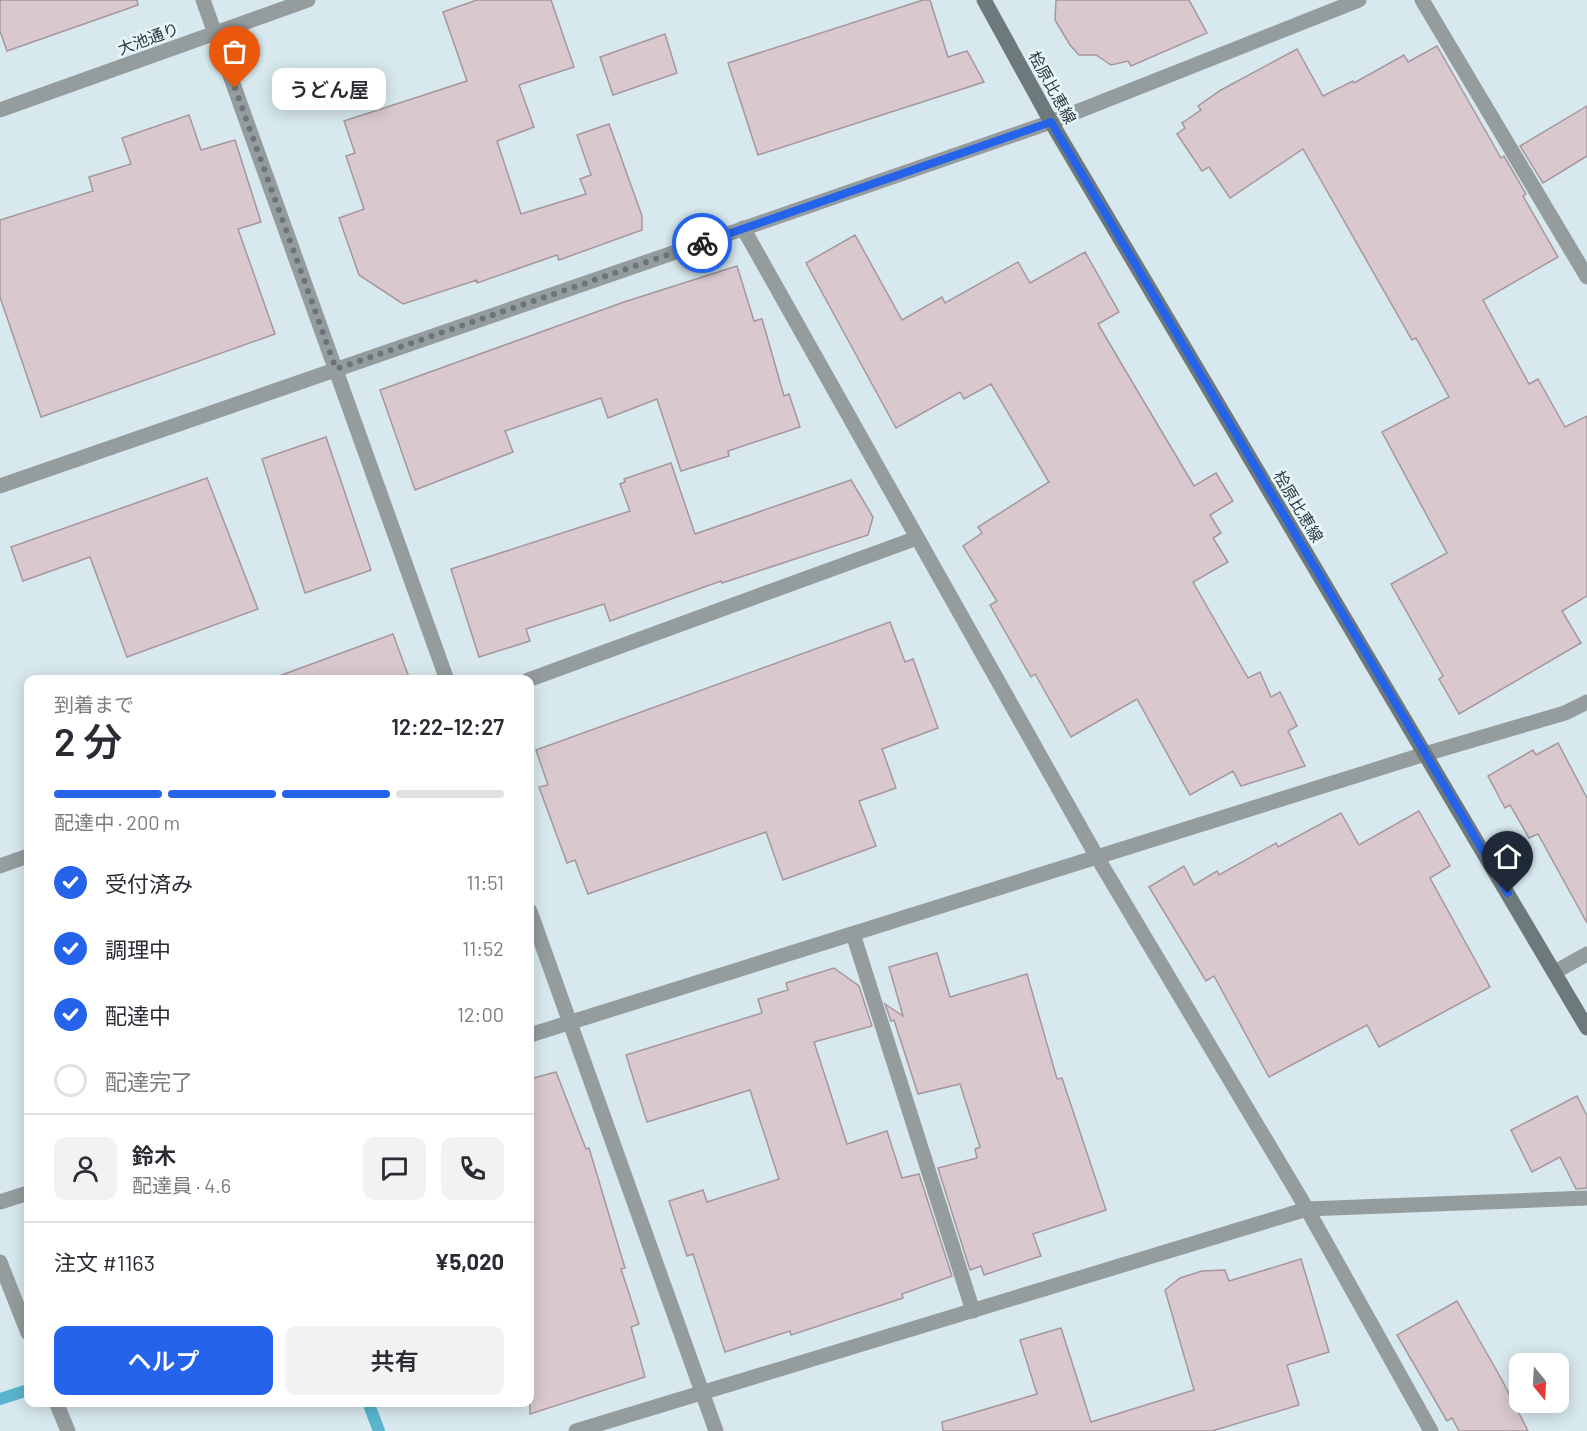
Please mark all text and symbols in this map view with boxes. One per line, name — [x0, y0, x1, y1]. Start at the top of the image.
street label: 大池通り — [115, 18, 181, 58]
pin — [209, 26, 260, 88]
icon: bag — [218, 35, 251, 68]
street label: 桧原比恵線 — [1025, 47, 1081, 127]
callout: うどん屋 — [271, 67, 385, 109]
text: うどん屋 — [289, 77, 369, 101]
courier — [672, 213, 732, 273]
icon: bike — [686, 227, 719, 260]
street label: 桧原比恵線 — [1270, 467, 1328, 545]
text: 到着まで — [54, 692, 134, 716]
text: 12:22–12:27 — [391, 713, 504, 739]
text: 2 分 — [54, 717, 122, 764]
text: 配達中 · 200 m — [54, 810, 180, 834]
pin — [1482, 831, 1533, 893]
icon: home — [1491, 840, 1524, 873]
icon: check — [54, 866, 87, 899]
text: 受付済み — [105, 870, 193, 896]
text: 11:51 — [466, 870, 504, 894]
icon: check — [54, 932, 87, 965]
text: 調理中 — [105, 936, 171, 962]
text: 11:52 — [462, 936, 504, 960]
icon: check — [54, 998, 87, 1031]
text: 配達中 — [105, 1002, 171, 1028]
text: 12:00 — [457, 1002, 504, 1026]
text: 配達完了 — [105, 1068, 193, 1094]
button: person — [54, 1137, 117, 1200]
button: chat — [363, 1137, 426, 1200]
button: phone — [441, 1137, 504, 1200]
text: 鈴木 — [132, 1142, 176, 1168]
text: 配達員 · 4.6 — [132, 1173, 231, 1197]
text: ¥5,020 — [434, 1248, 504, 1274]
text: 注文 #1163 — [54, 1249, 155, 1275]
button: ヘルプ — [54, 1326, 273, 1395]
button: 共有 — [285, 1326, 504, 1395]
north arrow — [1509, 1353, 1569, 1413]
map controls — [1509, 1353, 1569, 1413]

